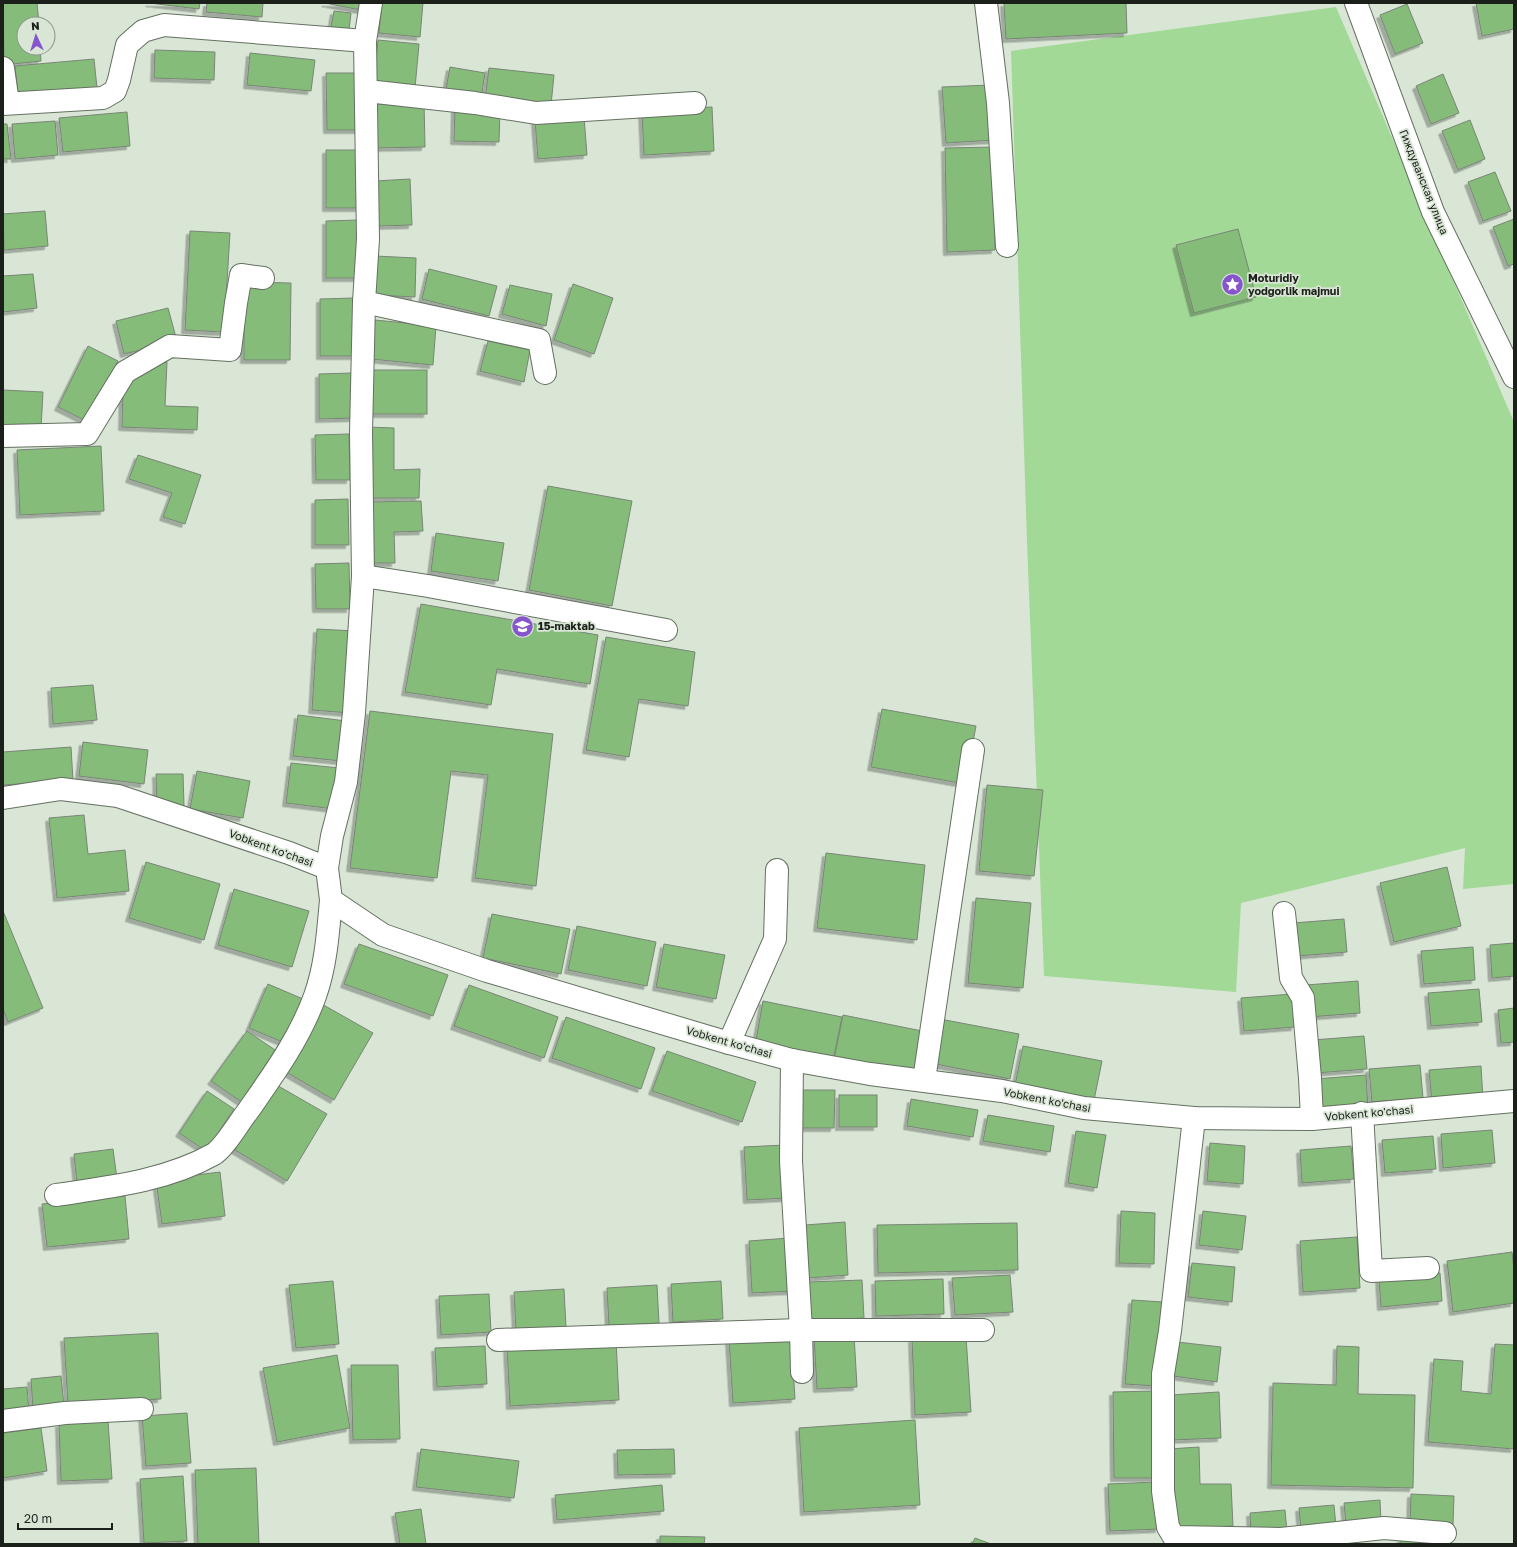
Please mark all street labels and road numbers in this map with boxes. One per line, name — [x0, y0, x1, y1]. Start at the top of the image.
street label: Гиждуванская улица — [1397, 127, 1451, 236]
street label: Vobkent ko'chasi — [227, 826, 315, 869]
street label: Vobkent ko'chasi — [685, 1023, 774, 1060]
street label: Vobkent ko'chasi — [1002, 1085, 1092, 1114]
street label: Vobkent ko'chasi — [1324, 1102, 1414, 1123]

